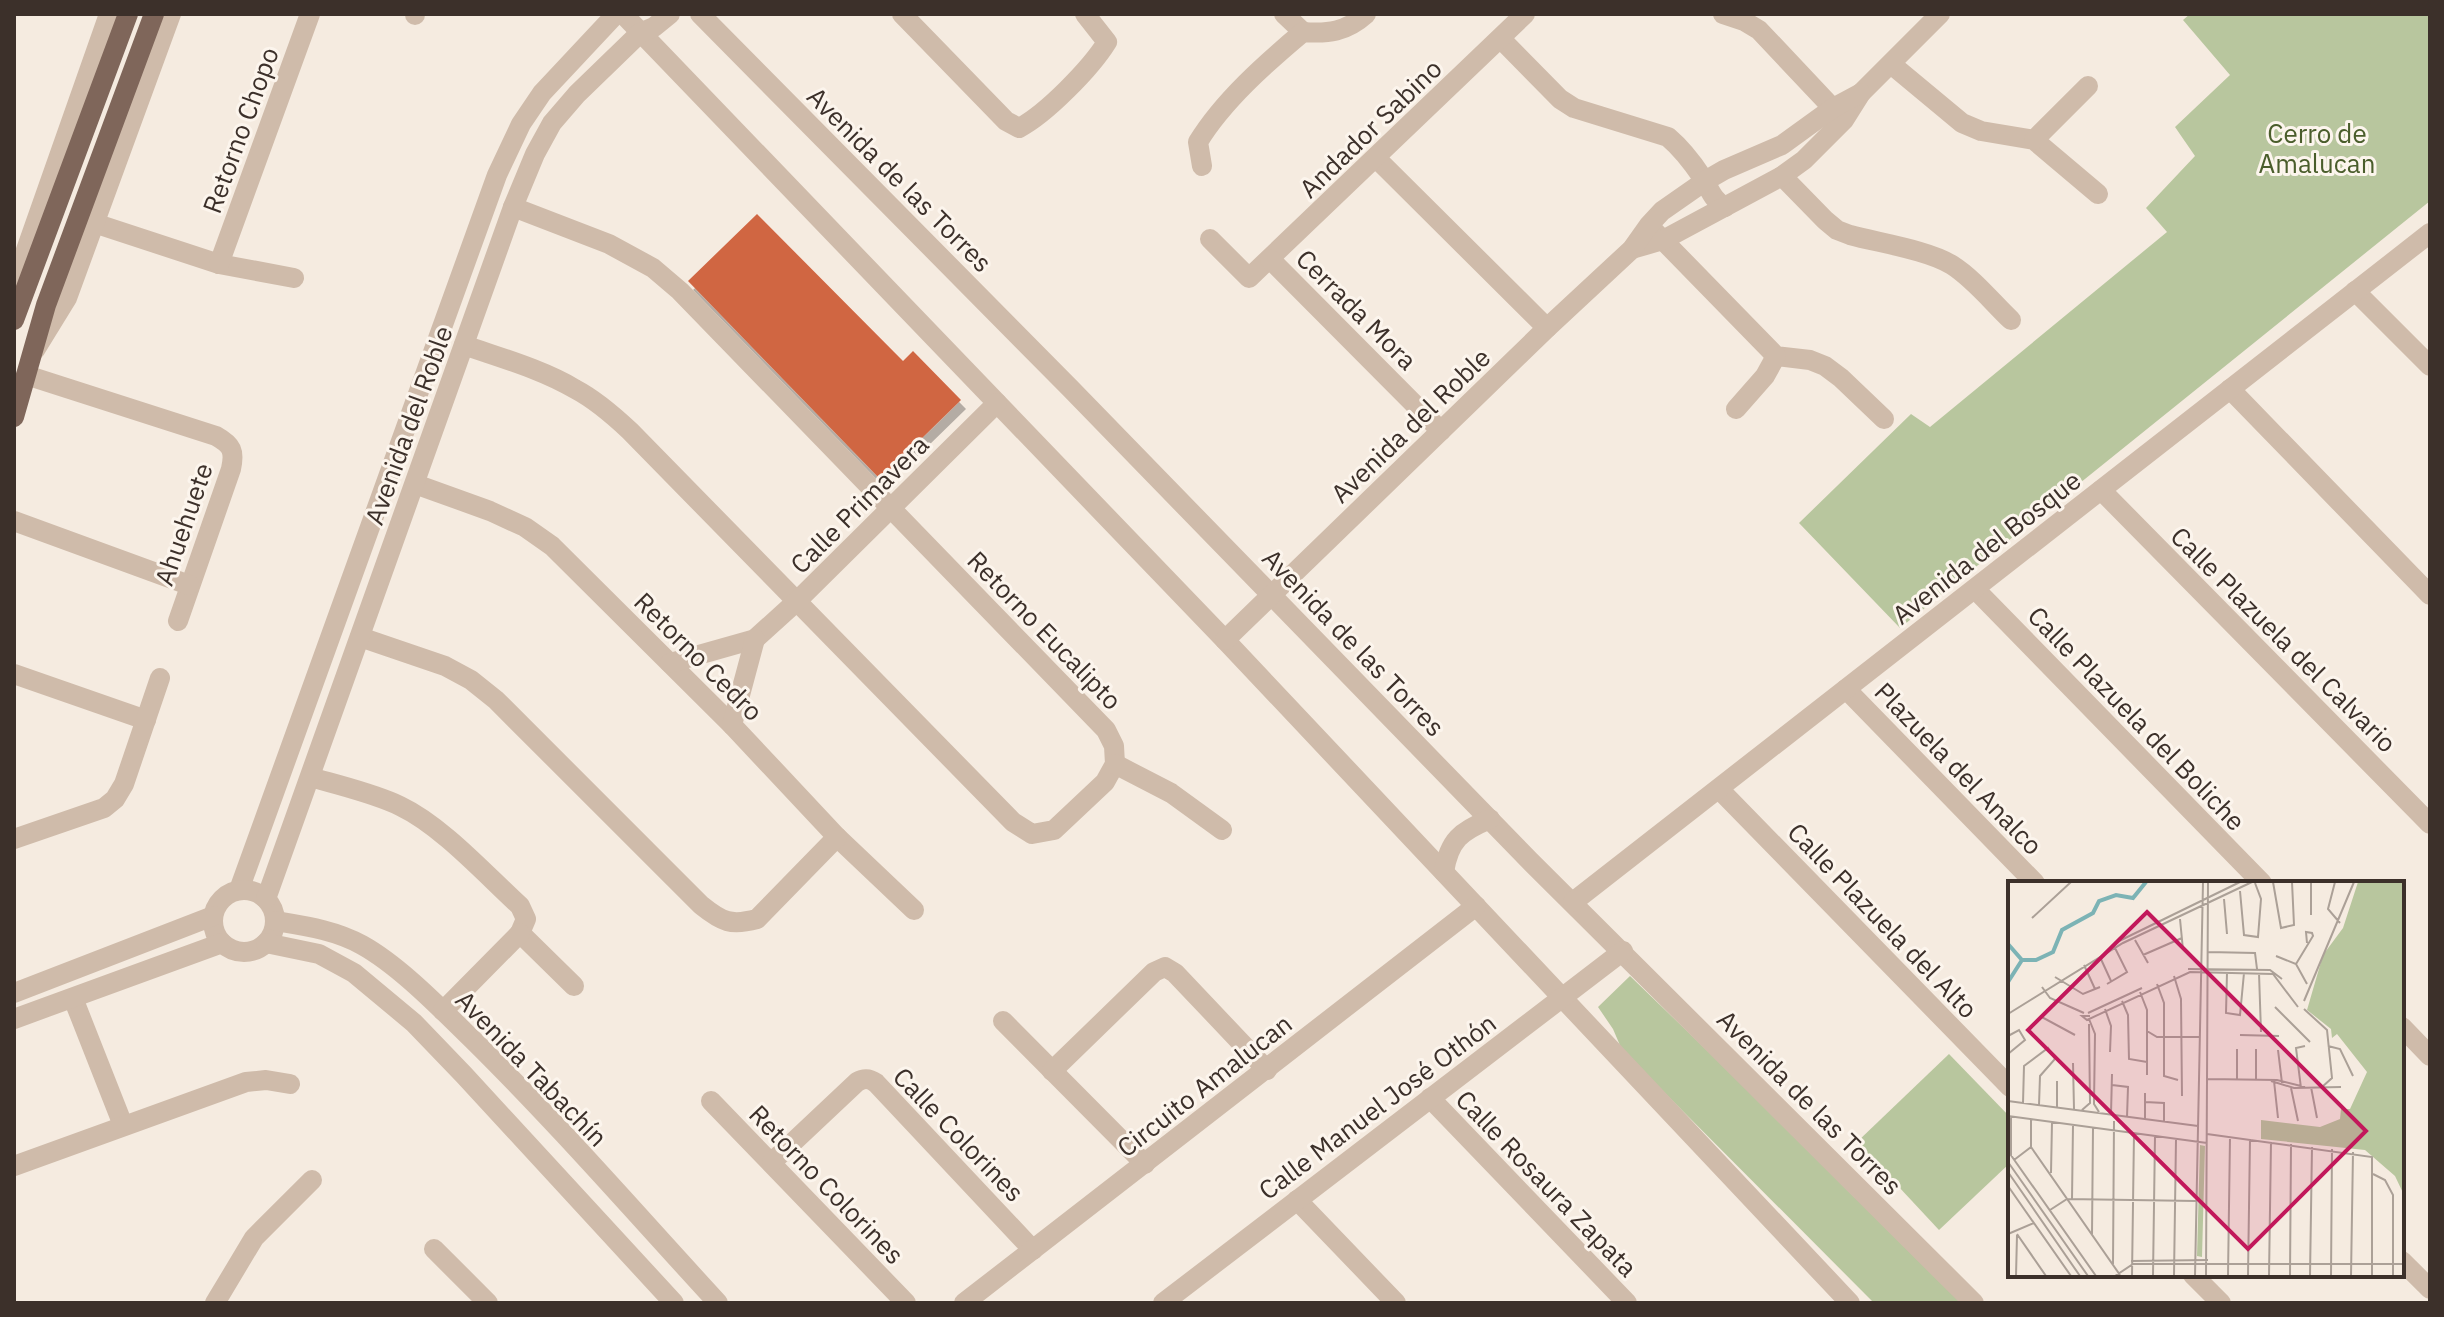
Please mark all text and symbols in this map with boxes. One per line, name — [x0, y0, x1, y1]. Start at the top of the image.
street label: Retorno Chopo — [194, 42, 286, 218]
street label: Andador Sabino — [1291, 51, 1449, 205]
street label: Avenida de las Torres — [800, 79, 1000, 279]
park label: Cerro de Amalucan — [2259, 116, 2375, 180]
street label: Cerrada Mora — [1289, 241, 1425, 377]
street label: Avenida del Roble — [356, 321, 460, 529]
street label: Avenida del Roble — [1323, 340, 1497, 510]
street label: Calle Primavera — [782, 427, 936, 581]
street label: Ahuehuete — [146, 458, 220, 590]
street label: Avenida del Bosque — [1885, 463, 2087, 631]
street label: Calle Plazuela del Calvario — [2164, 519, 2404, 759]
street label: Avenida de las Torres — [1256, 541, 1452, 743]
street label: Retorno Eucalipto — [960, 543, 1130, 717]
street label: Retorno Cedro — [627, 584, 771, 728]
street label: Calle Plazuela del Boliche — [2021, 599, 2253, 837]
street label: Plazuela del Analco — [1868, 674, 2050, 862]
street label: Calle Plazuela del Alto — [1781, 815, 1985, 1025]
inset map — [2008, 881, 2404, 1277]
street label: Avenida Tabachín — [449, 983, 615, 1153]
street label: Avenida de las Torres — [1710, 1002, 1910, 1202]
street label: Calle Manuel José Othón — [1251, 1005, 1503, 1207]
street label: Circuito Amalucan — [1110, 1006, 1298, 1164]
street label: Calle Colorines — [886, 1059, 1032, 1209]
street label: Calle Rosaura Zapata — [1449, 1082, 1645, 1284]
street label: Retorno Colorines — [742, 1097, 912, 1271]

